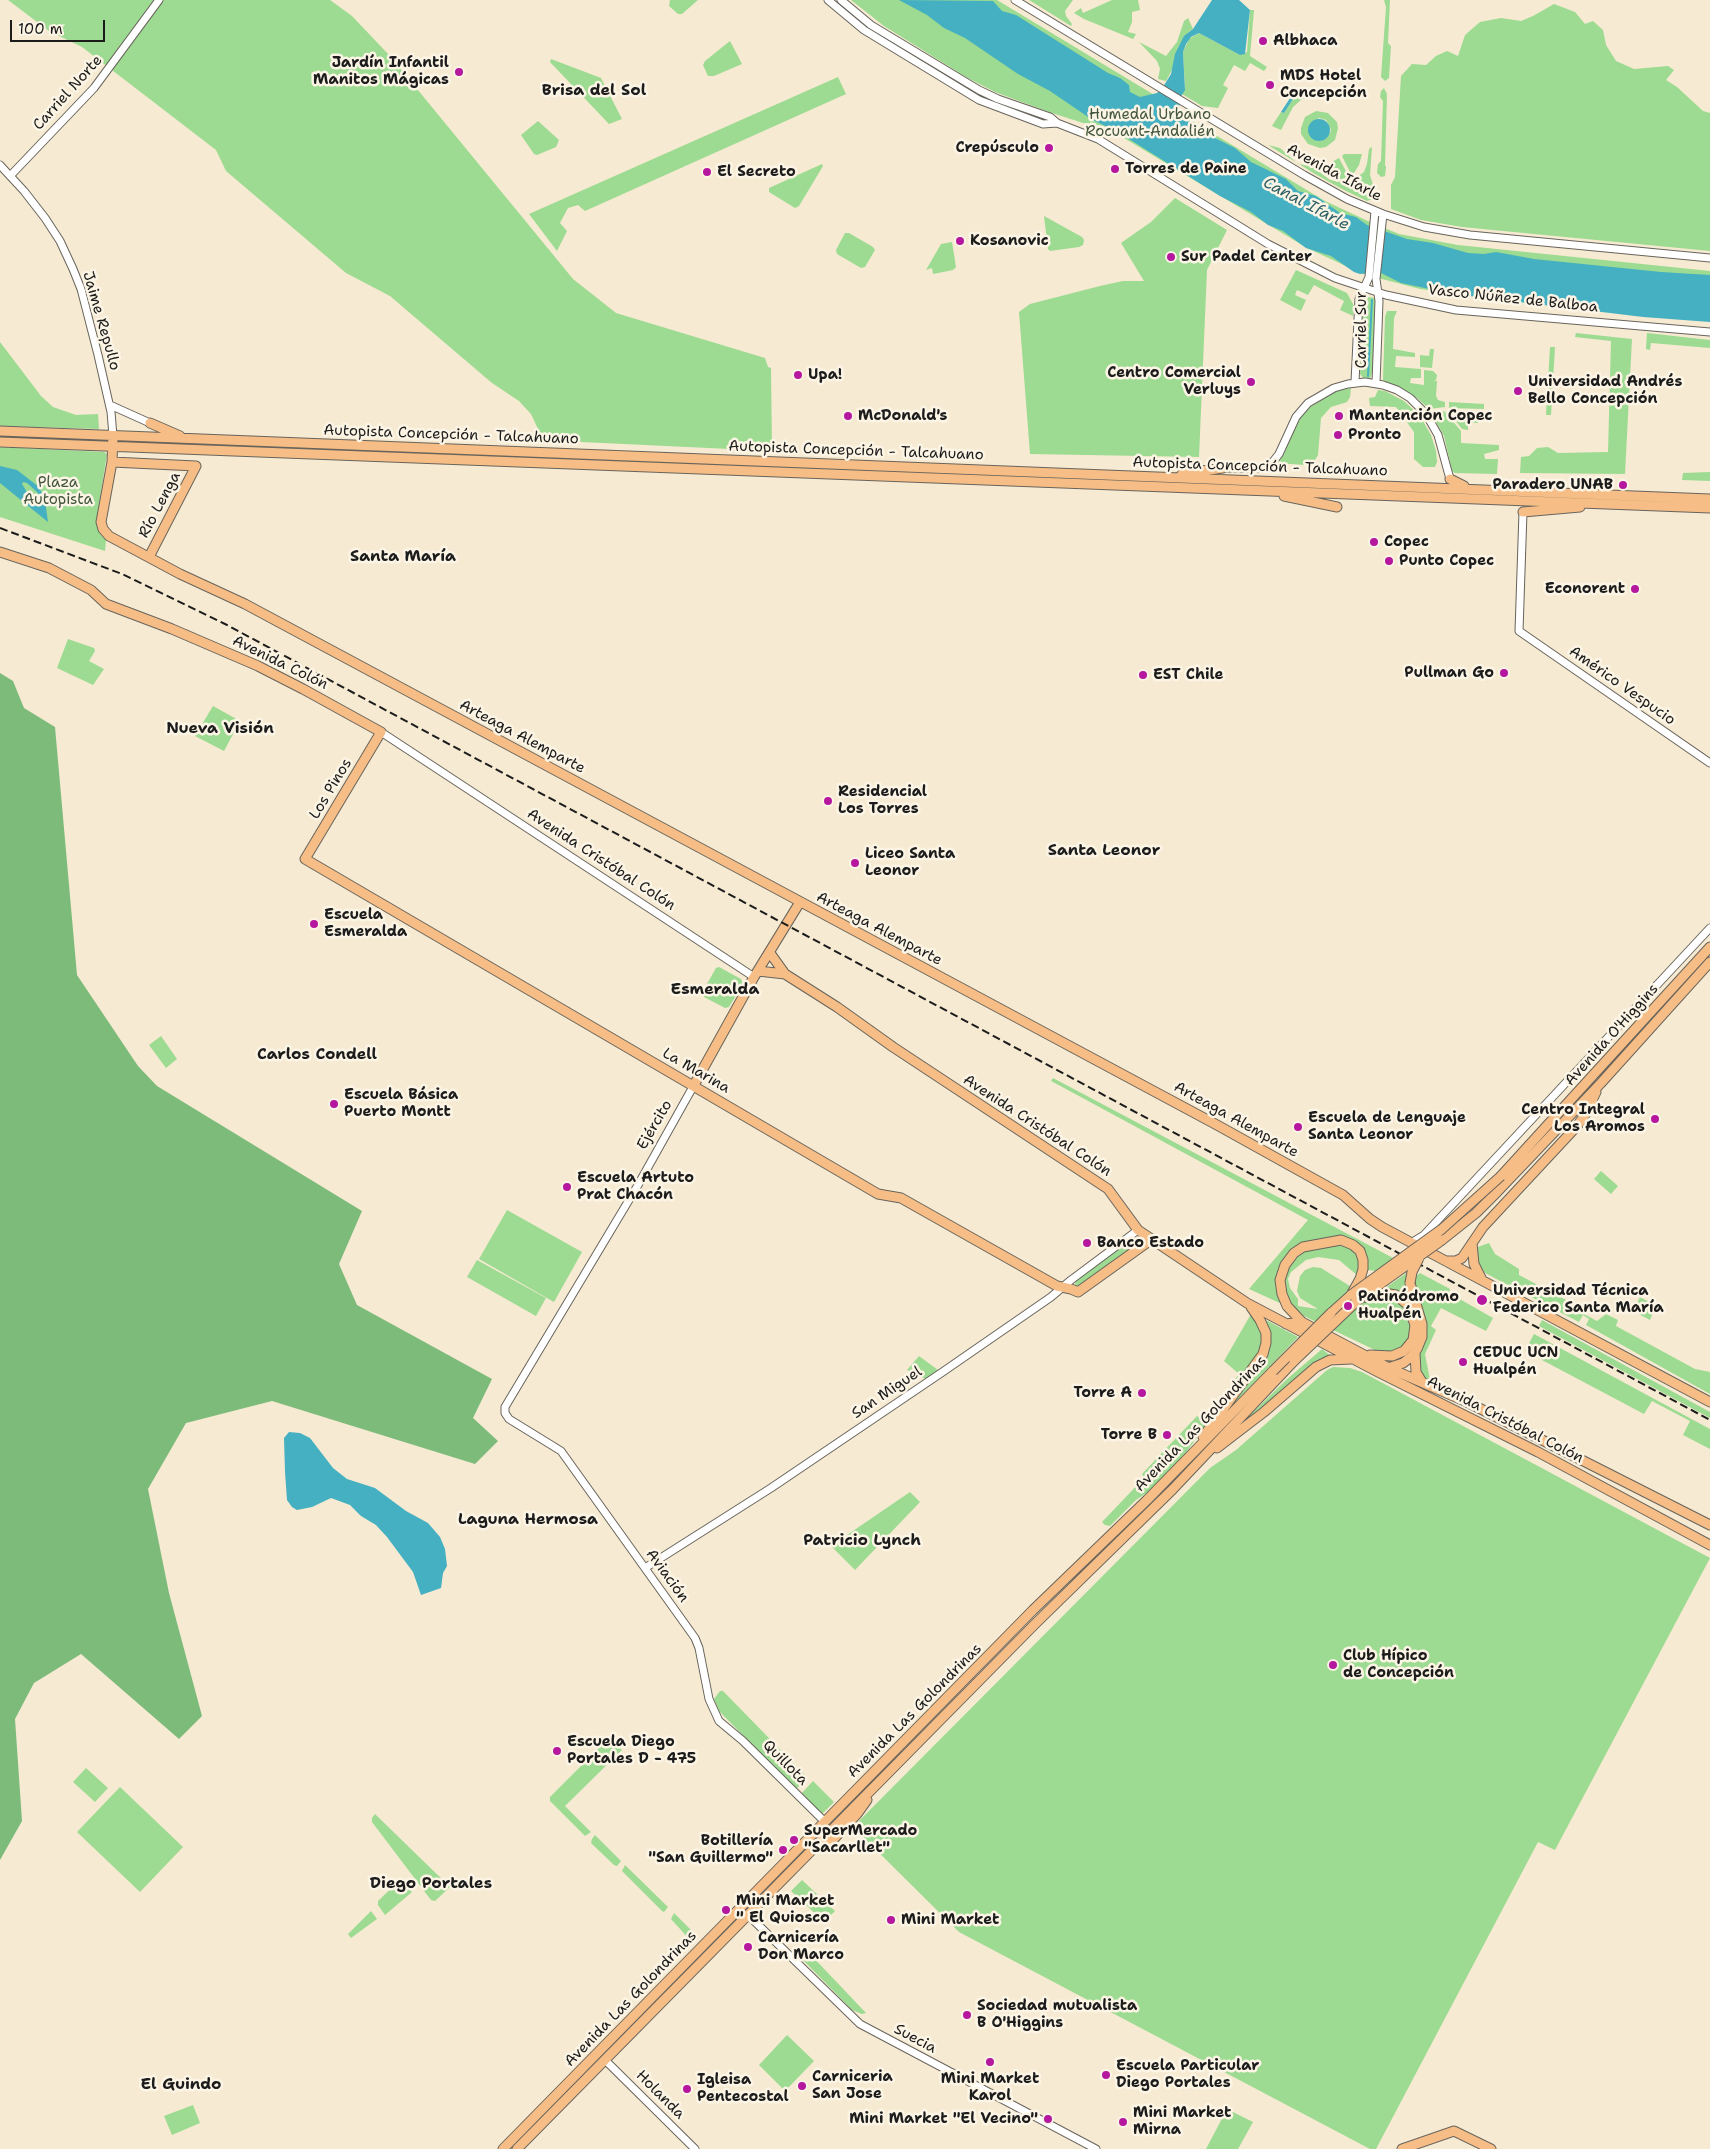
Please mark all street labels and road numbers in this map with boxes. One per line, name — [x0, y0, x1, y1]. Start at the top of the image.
street label: Carriel Norte — [30, 52, 106, 134]
street label: Avenida Ifarle — [1283, 140, 1385, 206]
street label: Jaime Repullo — [78, 269, 124, 373]
street label: Vasco Núñez de Balboa — [1427, 281, 1599, 317]
street label: Carriel Sur — [1353, 291, 1371, 369]
street label: Autopista Concepción - Talcahuano — [323, 422, 579, 448]
street label: Autopista Concepción - Talcahuano — [728, 438, 984, 464]
street label: Autopista Concepción - Talcahuano — [1132, 454, 1388, 480]
street label: Río Lenga — [135, 469, 185, 541]
street label: Avenida Colón — [229, 632, 331, 694]
street label: Américo Vespucio — [1565, 643, 1679, 729]
street label: Arteaga Alemparte — [456, 696, 588, 778]
street label: Los Pinos — [306, 755, 356, 823]
street label: Avenida Cristóbal Colón — [523, 805, 679, 915]
street label: Arteaga Alemparte — [813, 888, 945, 970]
street label: Avenida O'Higgins — [1561, 980, 1663, 1090]
street label: La Marina — [659, 1044, 733, 1098]
street label: Avenida Cristóbal Colón — [959, 1071, 1115, 1181]
street label: Arteaga Alemparte — [1170, 1078, 1302, 1162]
street label: Ejército — [634, 1097, 676, 1153]
street label: Avenida Las Golondrinas — [1131, 1352, 1271, 1496]
street label: San Miguel — [849, 1363, 925, 1423]
street label: Avenida Cristóbal Colón — [1424, 1373, 1586, 1467]
street label: Aviación — [642, 1546, 692, 1606]
street label: Avenida Las Golondrinas — [844, 1640, 986, 1782]
street label: Quillota — [759, 1737, 811, 1789]
street label: Avenida Las Golondrinas — [561, 1927, 701, 2071]
street label: Suecia — [891, 2020, 939, 2058]
street label: Holanda — [632, 2067, 688, 2123]

